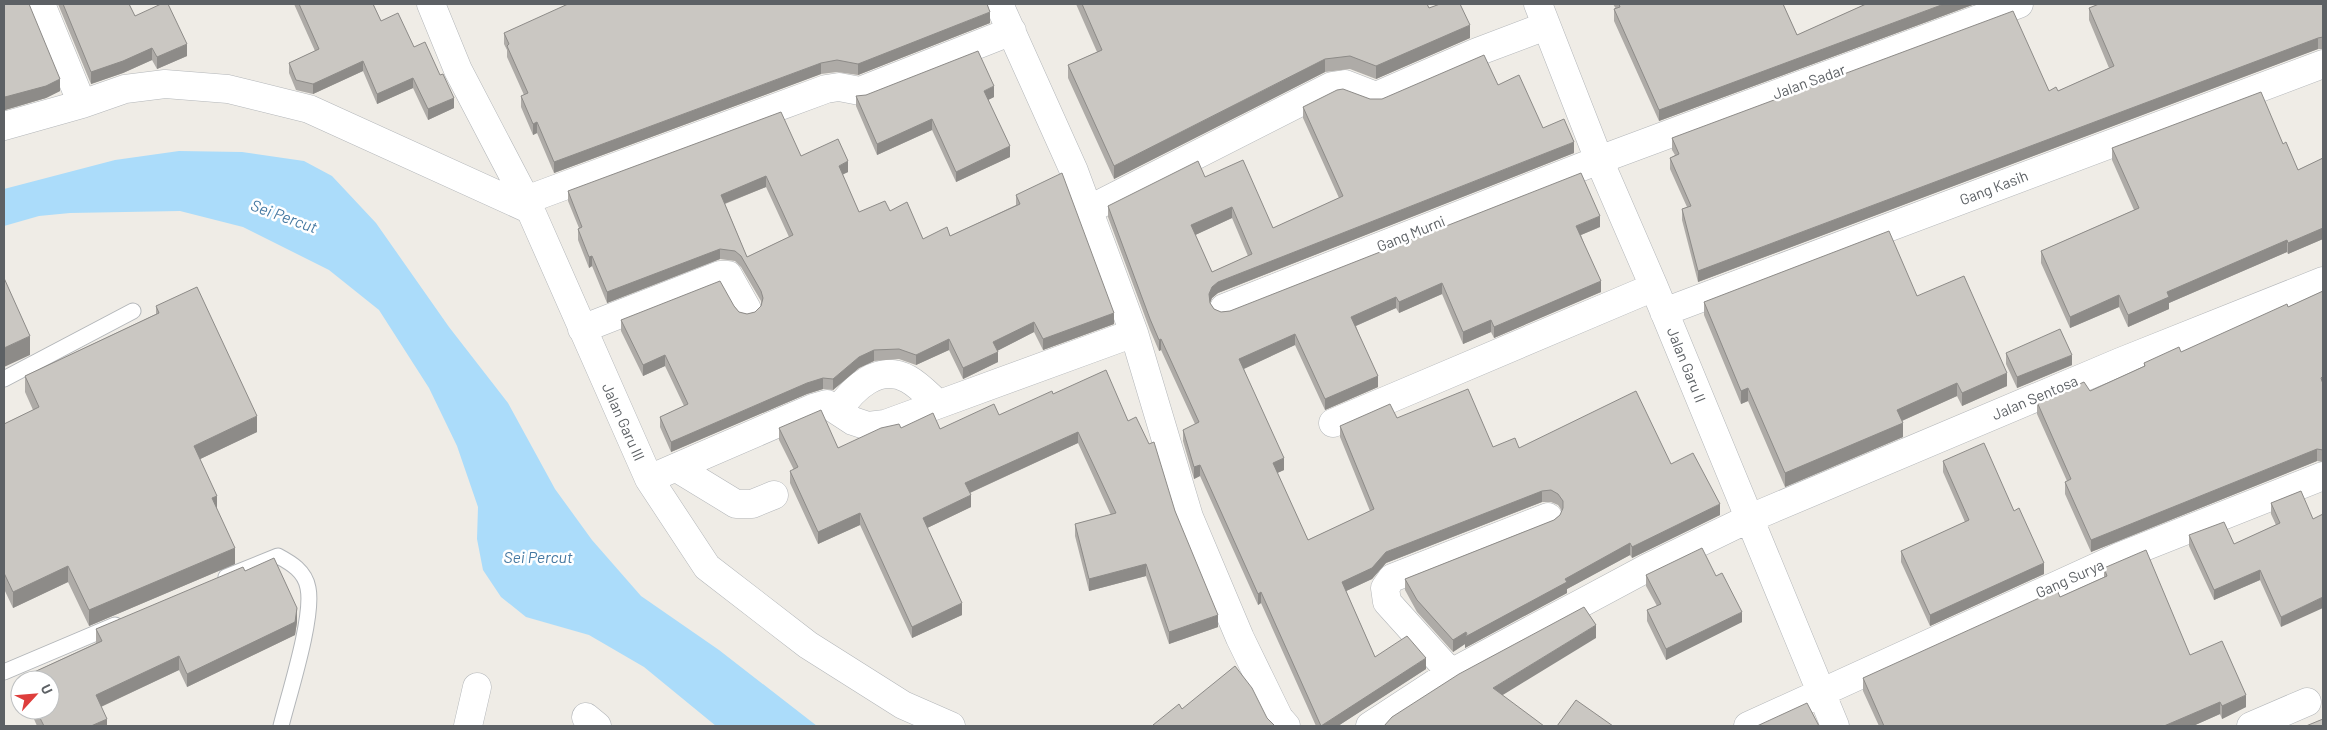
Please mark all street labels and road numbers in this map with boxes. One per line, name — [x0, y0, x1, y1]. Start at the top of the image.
street label: Jalan Sadar — [1770, 59, 1848, 103]
street label: Gang Kasih — [1957, 166, 2030, 208]
street label: Gang Murni — [1374, 211, 1447, 255]
street label: Jalan Garu II — [1664, 324, 1710, 405]
street label: Jalan Sentosa — [1989, 371, 2080, 423]
street label: Jalan Garu III — [599, 380, 649, 463]
street label: Gang Surya — [2033, 555, 2107, 601]

